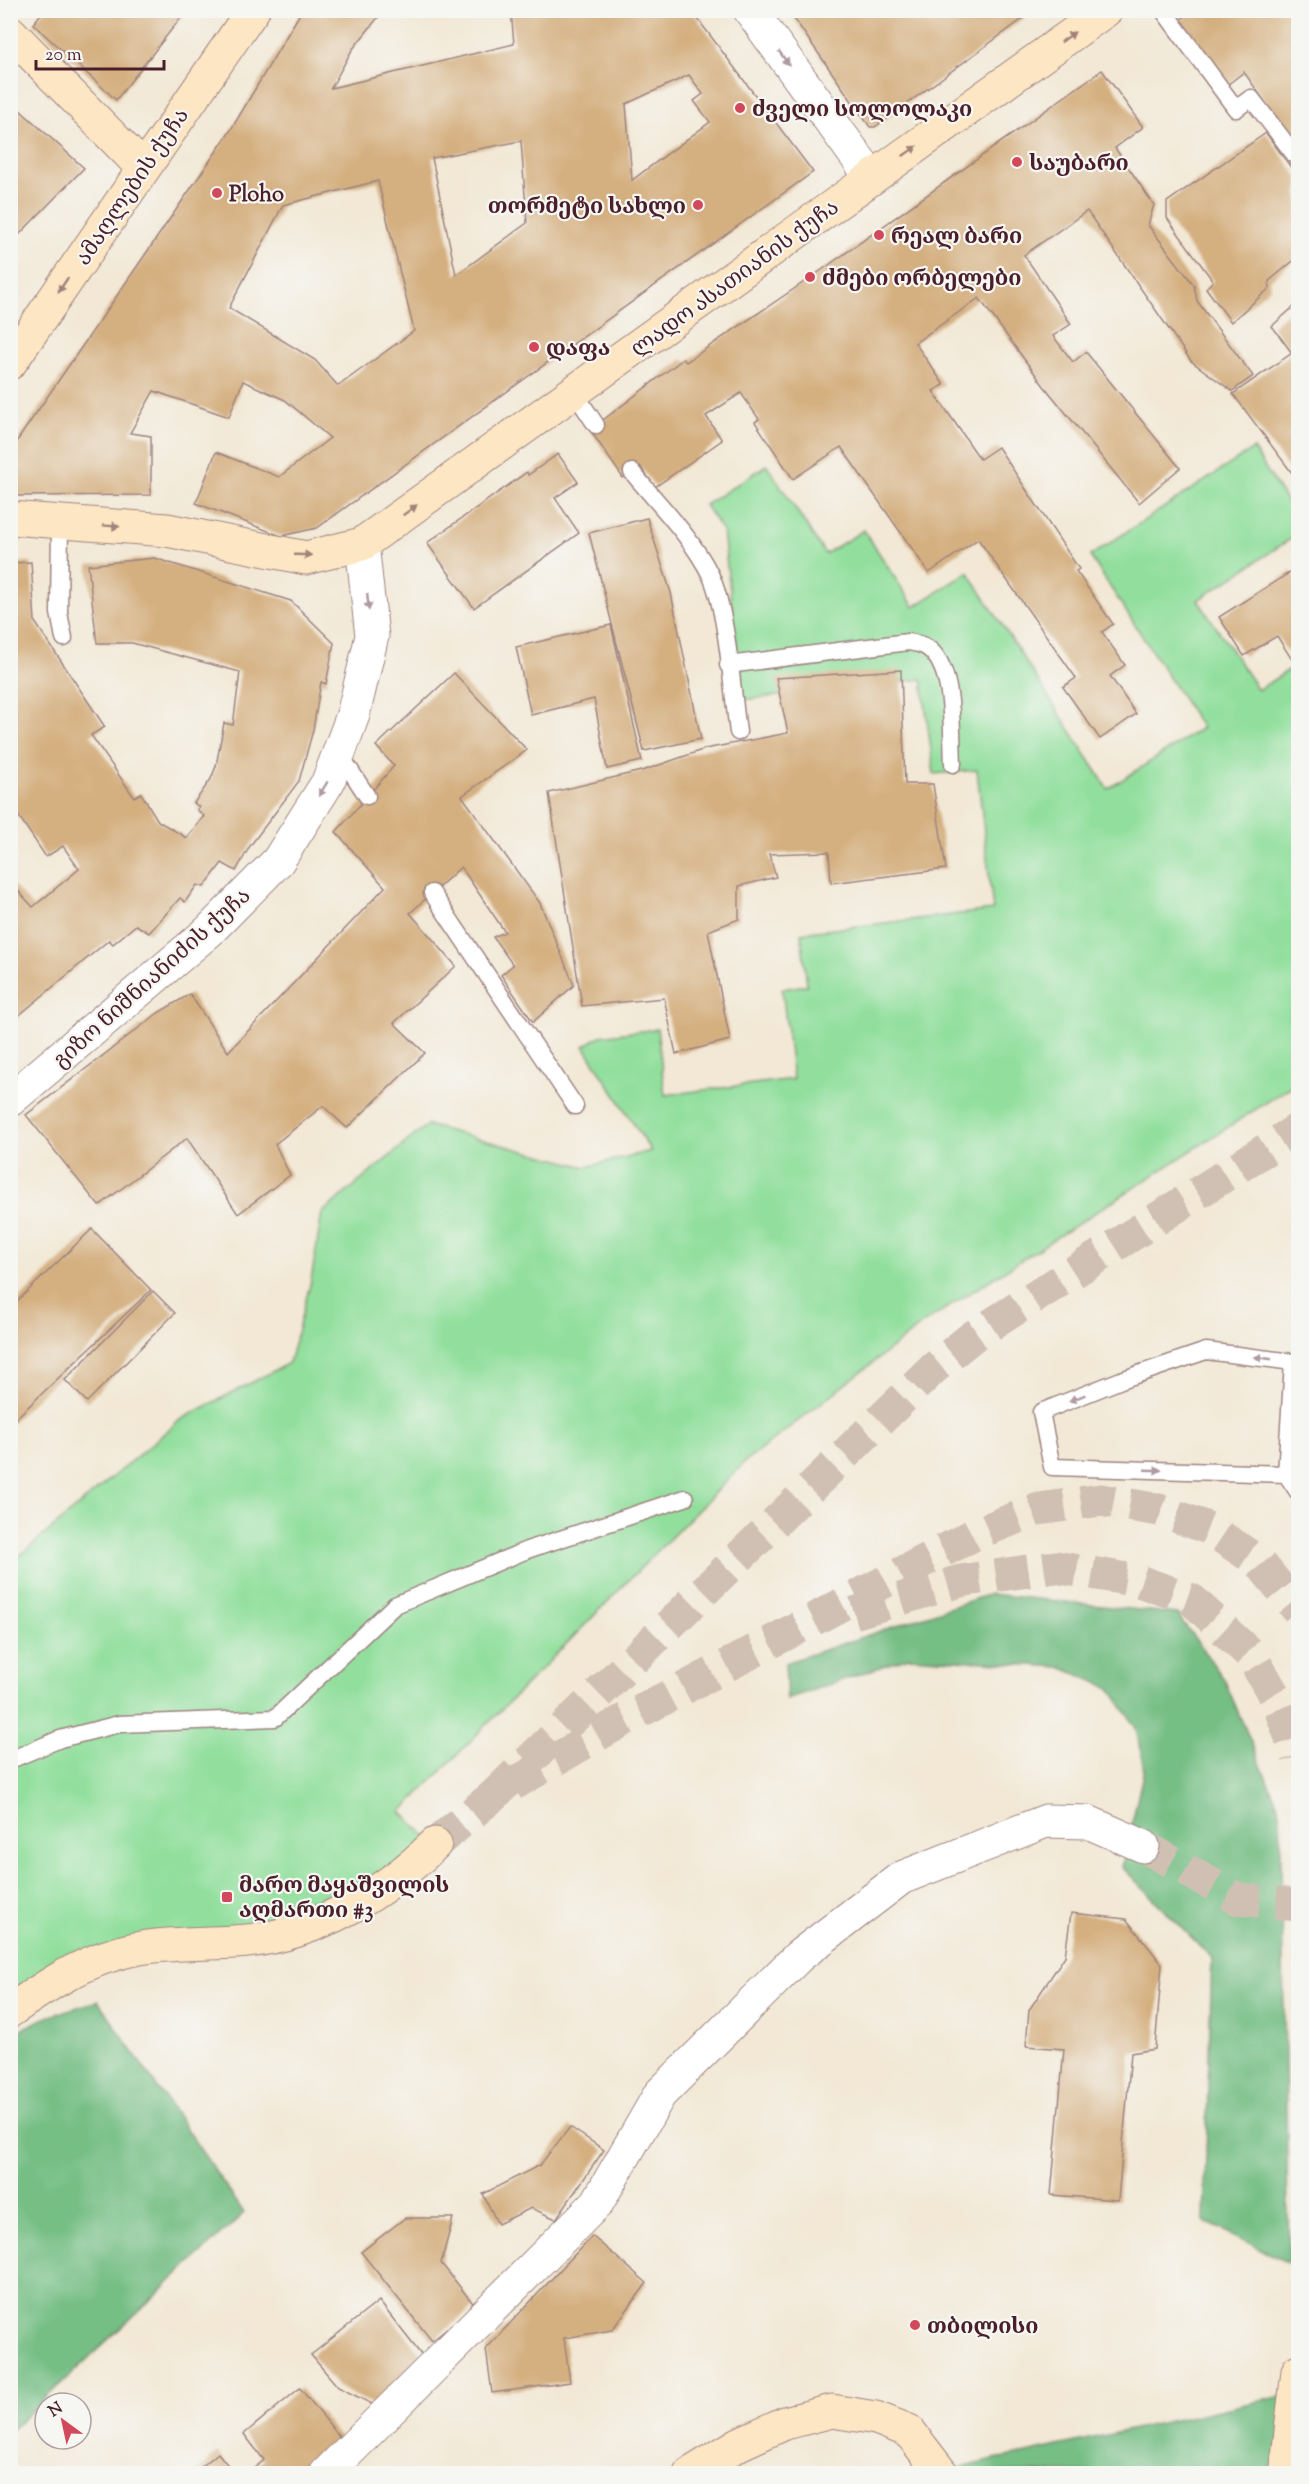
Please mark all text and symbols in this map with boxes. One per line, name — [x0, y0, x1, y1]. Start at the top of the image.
one-way arrow — [1061, 32, 1076, 44]
scale bar — [36, 33, 164, 71]
text: 20 m — [45, 43, 82, 69]
one-way arrow — [778, 50, 790, 65]
place label: ძველი სოლოლაკი — [752, 95, 972, 127]
marker: ძველი სოლოლაკი — [733, 101, 747, 115]
street label: ამაღლების ქუჩა — [69, 103, 198, 273]
one-way arrow — [901, 145, 917, 157]
place label: საუბარი — [1029, 149, 1129, 181]
marker: საუბარი — [1010, 155, 1024, 169]
place label: Ploho — [229, 180, 284, 212]
marker: Ploho — [210, 186, 224, 200]
place label: თორმეტი სახლი — [488, 192, 686, 224]
street label: ლადო ასათიანის ქუჩა — [625, 193, 847, 366]
marker: თორმეტი სახლი — [691, 198, 705, 212]
place label: რეალ ბარი — [891, 222, 1022, 254]
marker: რეალ ბარი — [872, 228, 886, 242]
place label: ძმები ორბელები — [822, 264, 1022, 296]
marker: ძმები ორბელები — [803, 270, 817, 284]
one-way arrow — [58, 277, 69, 293]
place label: დაფა — [546, 334, 610, 366]
marker: დაფა — [527, 340, 541, 354]
one-way arrow — [402, 504, 417, 516]
one-way arrow — [101, 521, 120, 531]
one-way arrow — [294, 551, 313, 560]
one-way arrow — [363, 592, 373, 611]
one-way arrow — [318, 781, 329, 797]
street label: გიზო ნიშნიანიძის ქუჩა — [47, 882, 259, 1077]
one-way arrow — [1253, 1354, 1272, 1363]
one-way arrow — [1067, 1393, 1085, 1403]
one-way arrow — [1144, 1465, 1163, 1475]
place label: მარო მაყაშვილის აღმართი #3 — [239, 1871, 449, 1928]
marker: მარო მაყაშვილის აღმართი #3 — [220, 1890, 234, 1904]
place label: თბილისი — [927, 2312, 1039, 2344]
marker: თბილისი — [908, 2318, 922, 2332]
north arrow — [33, 2391, 93, 2451]
text: N — [45, 2397, 68, 2424]

